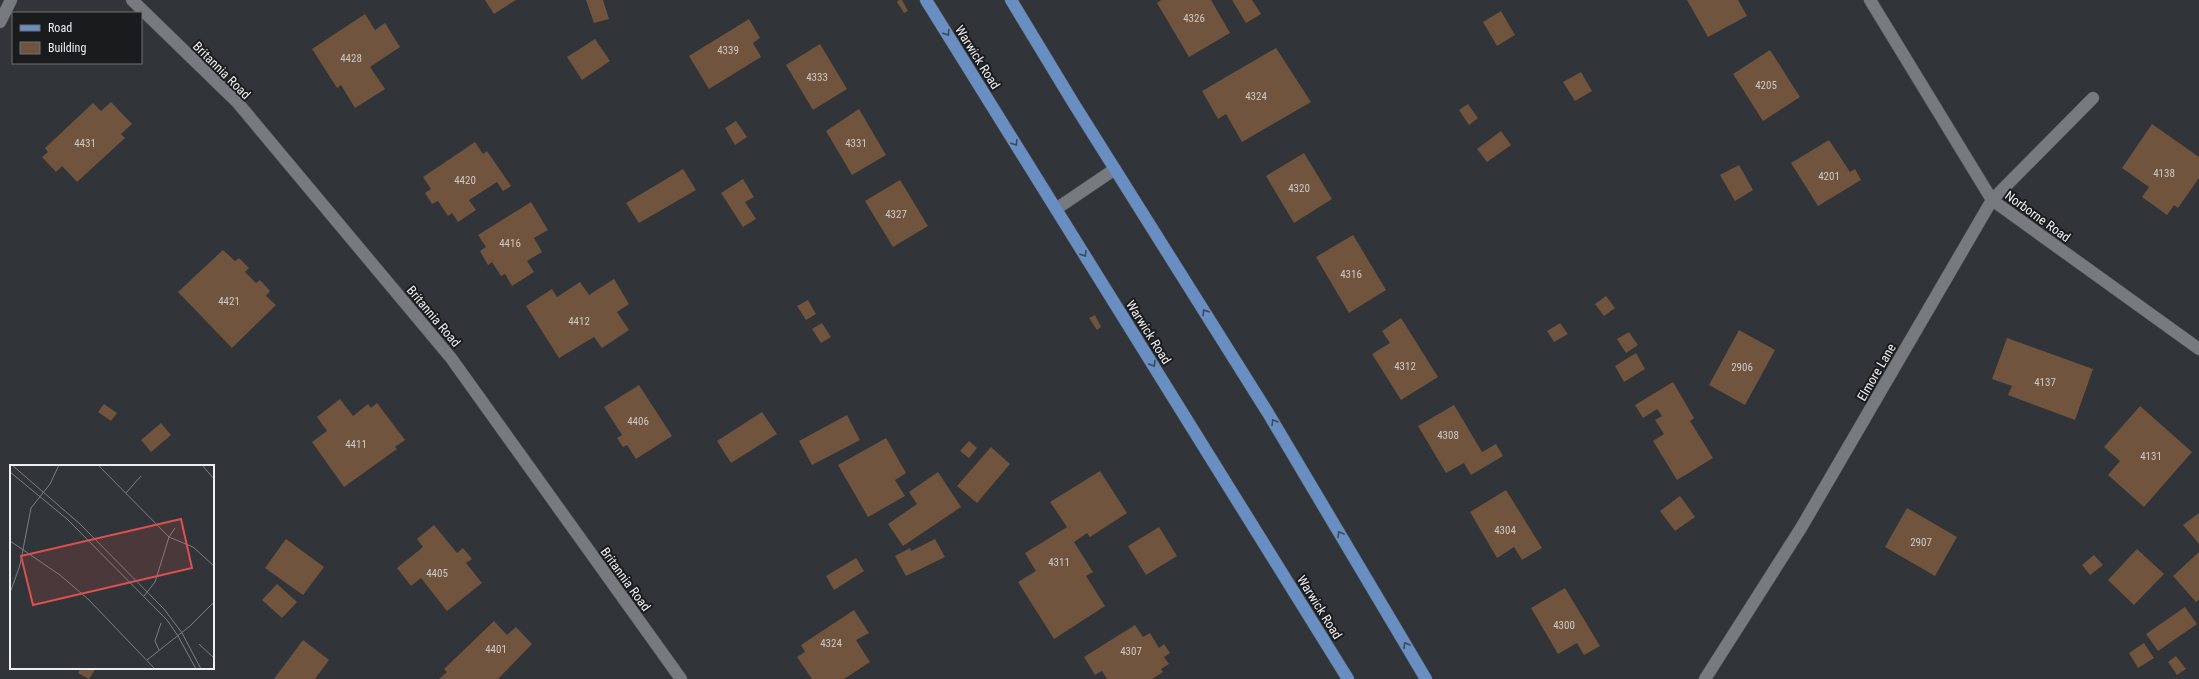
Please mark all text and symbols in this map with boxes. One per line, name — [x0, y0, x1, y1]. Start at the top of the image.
legend — [12, 12, 142, 64]
house number: 4326 — [1183, 12, 1205, 25]
text: Road — [48, 21, 72, 35]
street label: Warwick Road — [952, 23, 1003, 92]
one-way arrow — [942, 29, 950, 36]
street label: Britannia Road — [190, 39, 253, 102]
text: Building — [48, 41, 86, 55]
house number: 4339 — [717, 44, 739, 57]
house number: 4428 — [340, 52, 362, 65]
house number: 4333 — [806, 71, 828, 84]
house number: 4205 — [1755, 79, 1777, 92]
house number: 4324 — [1245, 90, 1267, 103]
house number: 4431 — [74, 137, 96, 150]
house number: 4331 — [845, 137, 867, 150]
one-way arrow — [1011, 139, 1018, 146]
house number: 4138 — [2153, 167, 2175, 180]
house number: 4201 — [1818, 170, 1840, 183]
house number: 4420 — [454, 174, 476, 187]
house number: 4320 — [1288, 182, 1310, 195]
street label: Norborne Road — [2002, 188, 2073, 245]
house number: 4327 — [885, 208, 907, 221]
house number: 4416 — [499, 237, 521, 250]
one-way arrow — [1079, 250, 1087, 257]
house number: 4316 — [1340, 268, 1362, 281]
street label: Britannia Road — [404, 283, 463, 350]
house number: 4421 — [218, 295, 240, 308]
street label: Warwick Road — [1123, 298, 1174, 367]
one-way arrow — [1202, 309, 1209, 316]
house number: 4412 — [568, 315, 590, 328]
street label: Elmore Lane — [1854, 341, 1899, 403]
one-way arrow — [1148, 360, 1155, 367]
house number: 4312 — [1394, 360, 1416, 373]
house number: 2906 — [1731, 361, 1753, 374]
house number: 4137 — [2034, 376, 2056, 389]
house number: 4406 — [627, 415, 649, 428]
one-way arrow — [1271, 419, 1278, 426]
house number: 4308 — [1437, 429, 1459, 442]
house number: 4411 — [345, 438, 367, 451]
house number: 4131 — [2140, 450, 2162, 463]
inset map — [10, 465, 214, 669]
house number: 4304 — [1494, 524, 1516, 537]
one-way arrow — [1337, 531, 1344, 538]
house number: 2907 — [1910, 536, 1932, 549]
street label: Britannia Road — [597, 545, 654, 614]
house number: 4311 — [1048, 556, 1070, 569]
house number: 4405 — [426, 567, 448, 580]
street label: Warwick Road — [1294, 573, 1345, 642]
house number: 4300 — [1553, 619, 1575, 632]
house number: 4324 — [820, 637, 842, 650]
one-way arrow — [1404, 642, 1411, 649]
house number: 4401 — [485, 643, 507, 656]
house number: 4307 — [1120, 645, 1142, 658]

